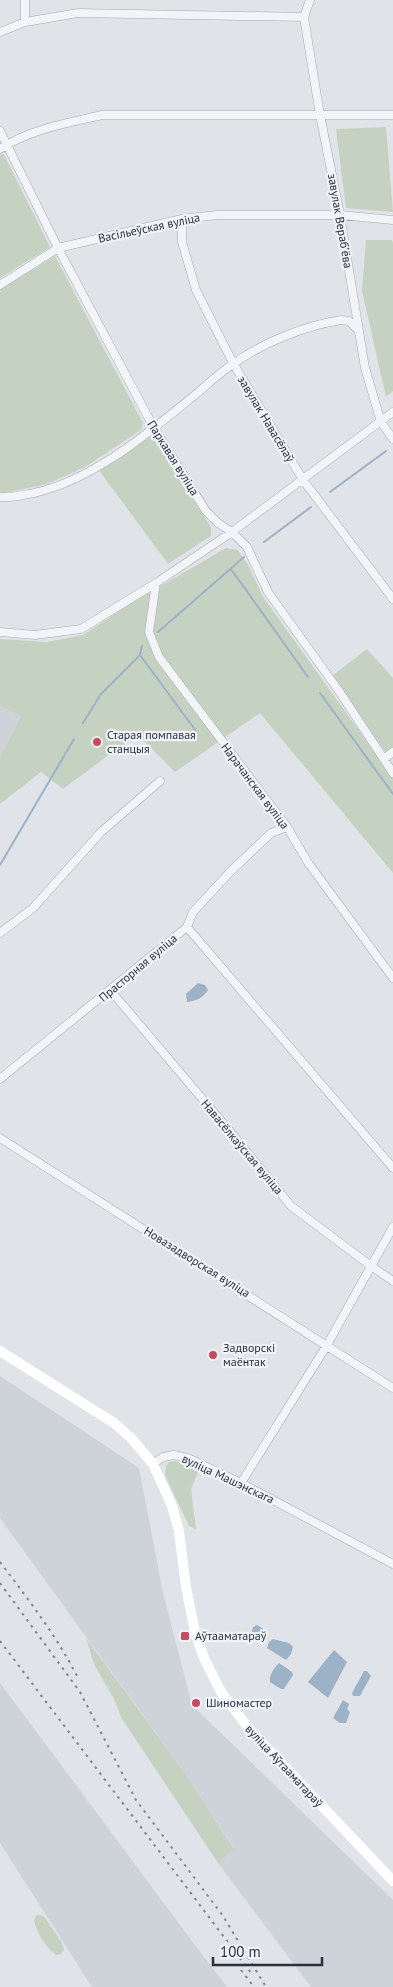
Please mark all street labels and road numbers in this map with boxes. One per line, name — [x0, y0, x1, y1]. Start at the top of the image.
street label: завулак Верабʼёва — [325, 172, 356, 269]
street label: Васільеўская вуліца — [97, 209, 201, 246]
street label: завулак Навасёлаў — [235, 373, 298, 465]
street label: Паркавая вуліца — [144, 417, 203, 498]
street label: Нарачанская вуліца — [218, 740, 293, 832]
street label: Прасторная вуліца — [95, 930, 180, 1005]
street label: Навасёлкаўская вуліца — [198, 1096, 287, 1197]
street label: Новазадворская вуліца — [141, 1223, 253, 1300]
street label: вуліца Машэнскага — [180, 1451, 277, 1507]
street label: вуліца Аўтааматараў — [242, 1721, 327, 1810]

